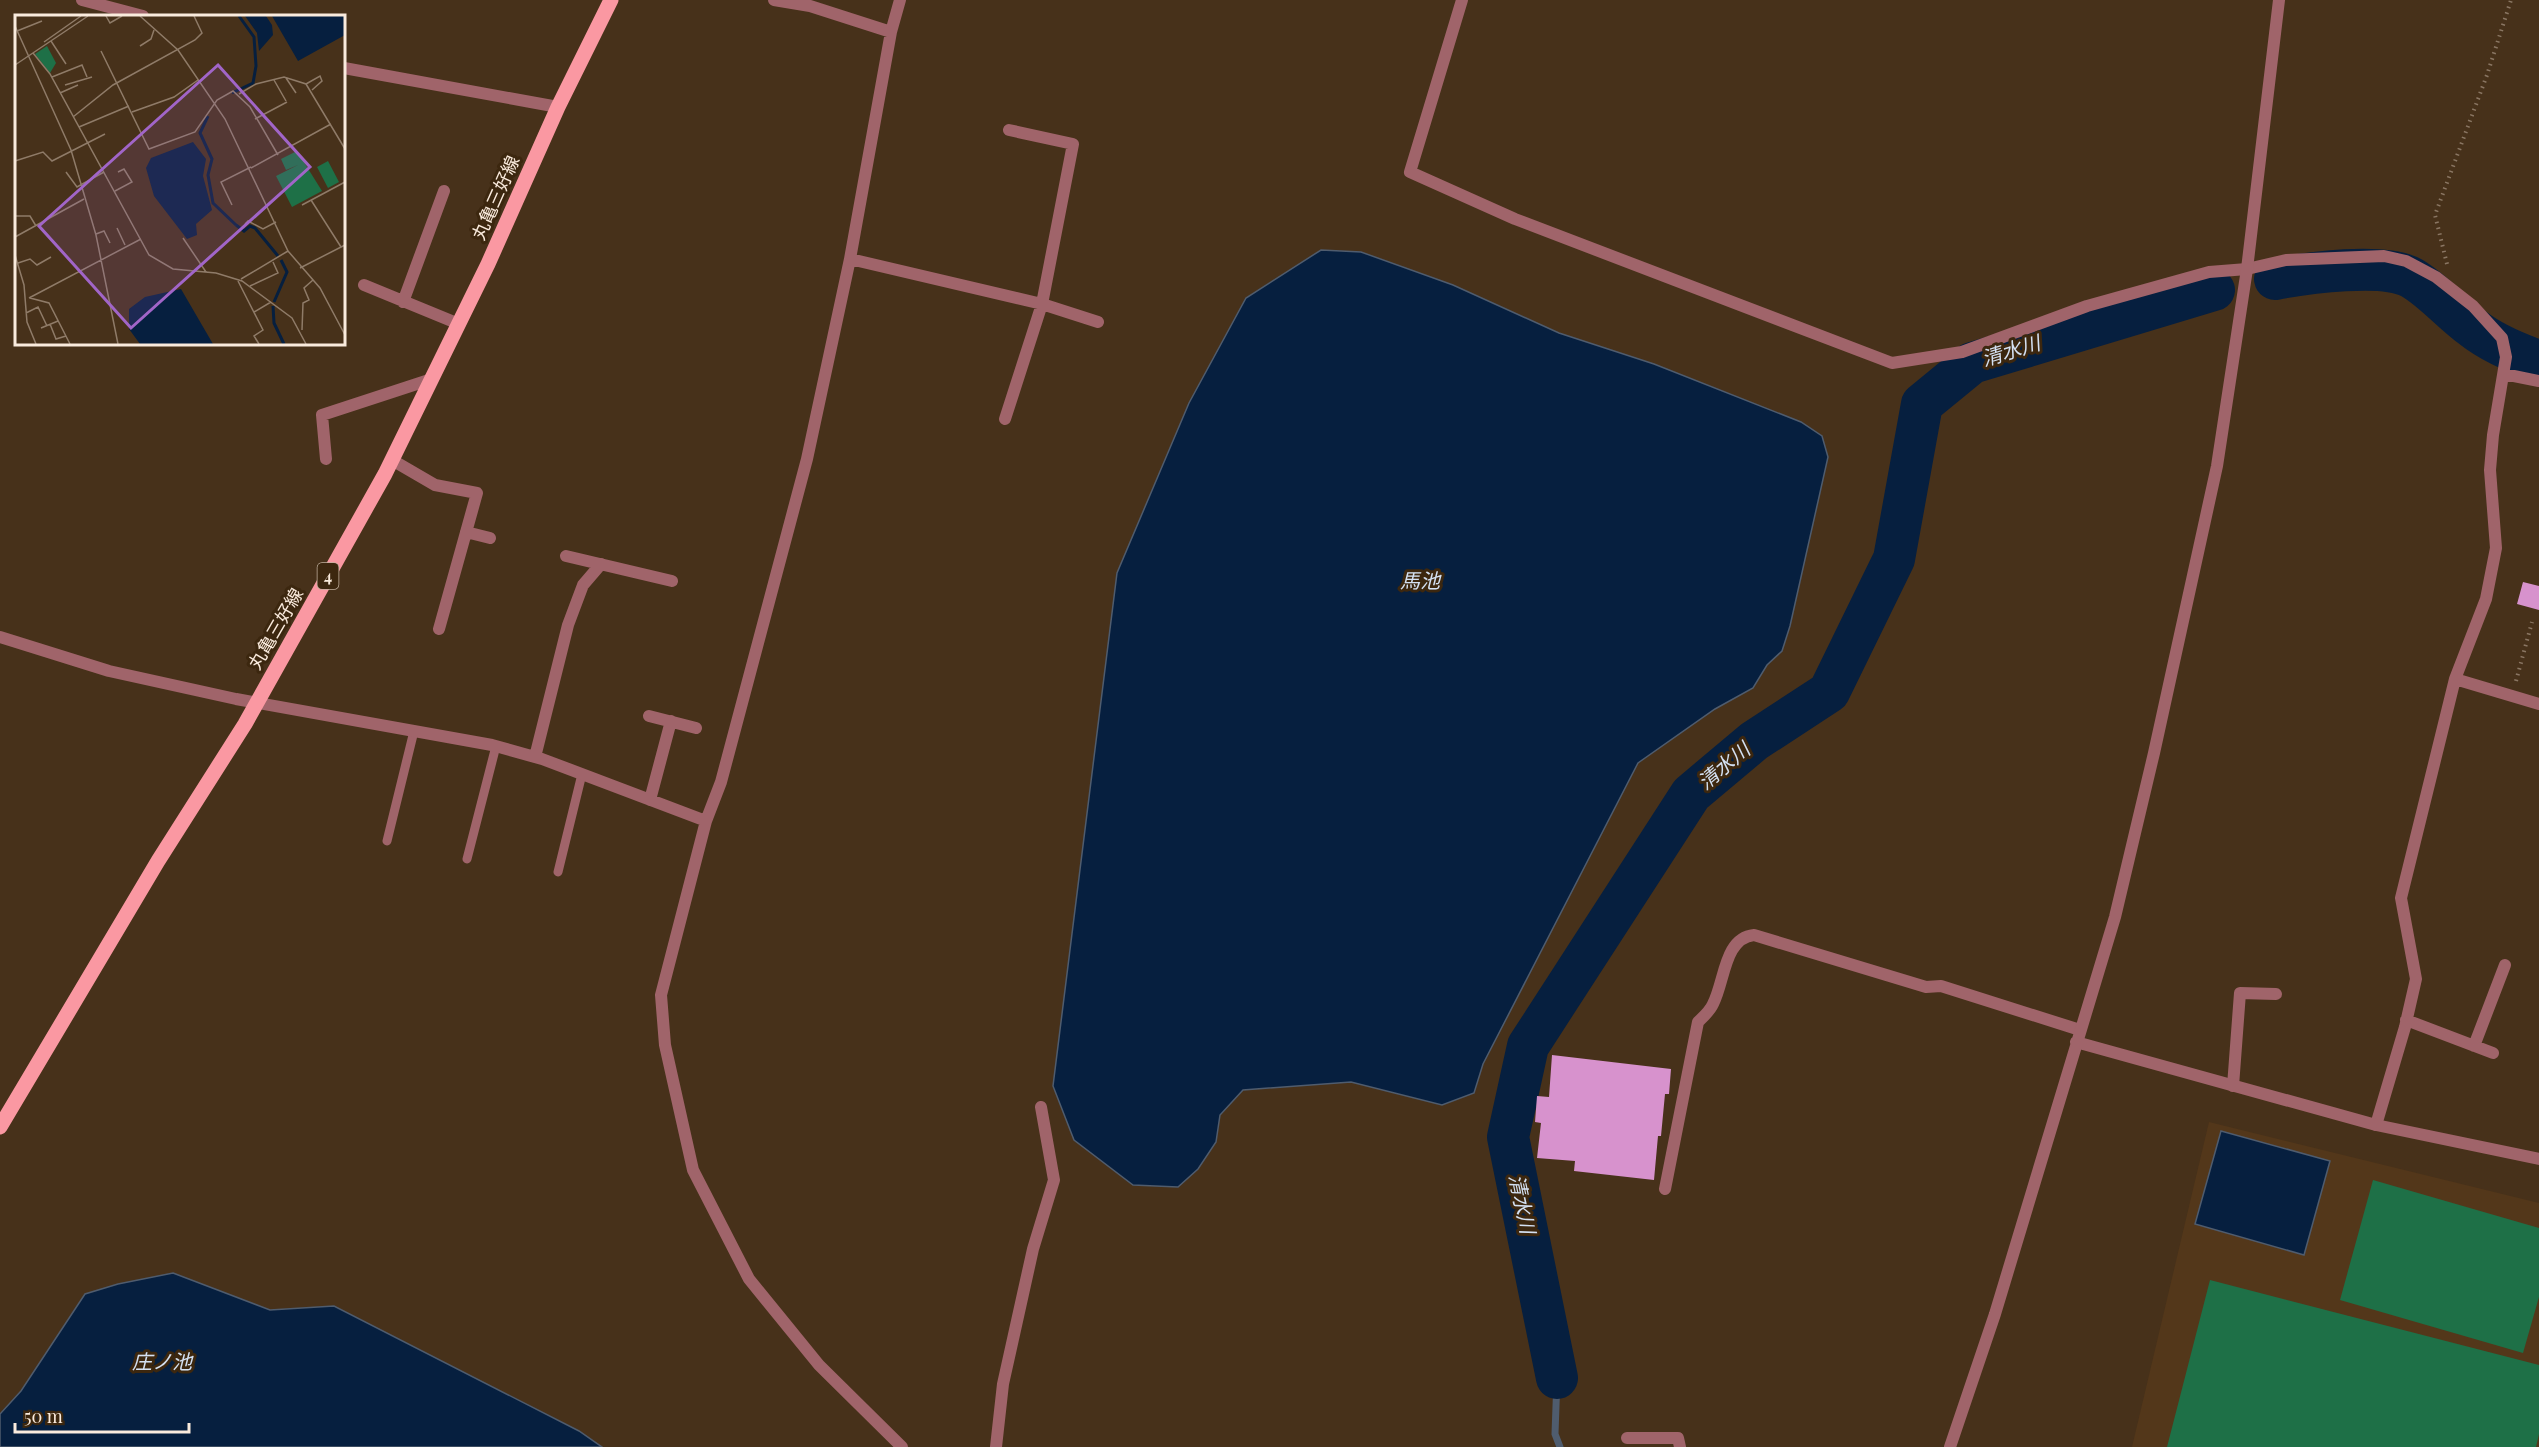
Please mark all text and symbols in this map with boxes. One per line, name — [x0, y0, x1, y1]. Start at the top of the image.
inset map — [15, 15, 345, 345]
street label: 丸亀三好線 — [466, 152, 524, 244]
water label: 清水川 — [1978, 327, 2045, 371]
road number: 4 — [318, 563, 338, 589]
water label: 馬池 — [1400, 566, 1442, 593]
street label: 丸亀三好線 — [242, 584, 308, 673]
water label: 清水川 — [1691, 734, 1756, 794]
water label: 清水川 — [1504, 1172, 1543, 1238]
water label: 庄ノ池 — [132, 1347, 194, 1374]
scale bar — [15, 1396, 189, 1434]
text: 50 m — [24, 1404, 63, 1428]

